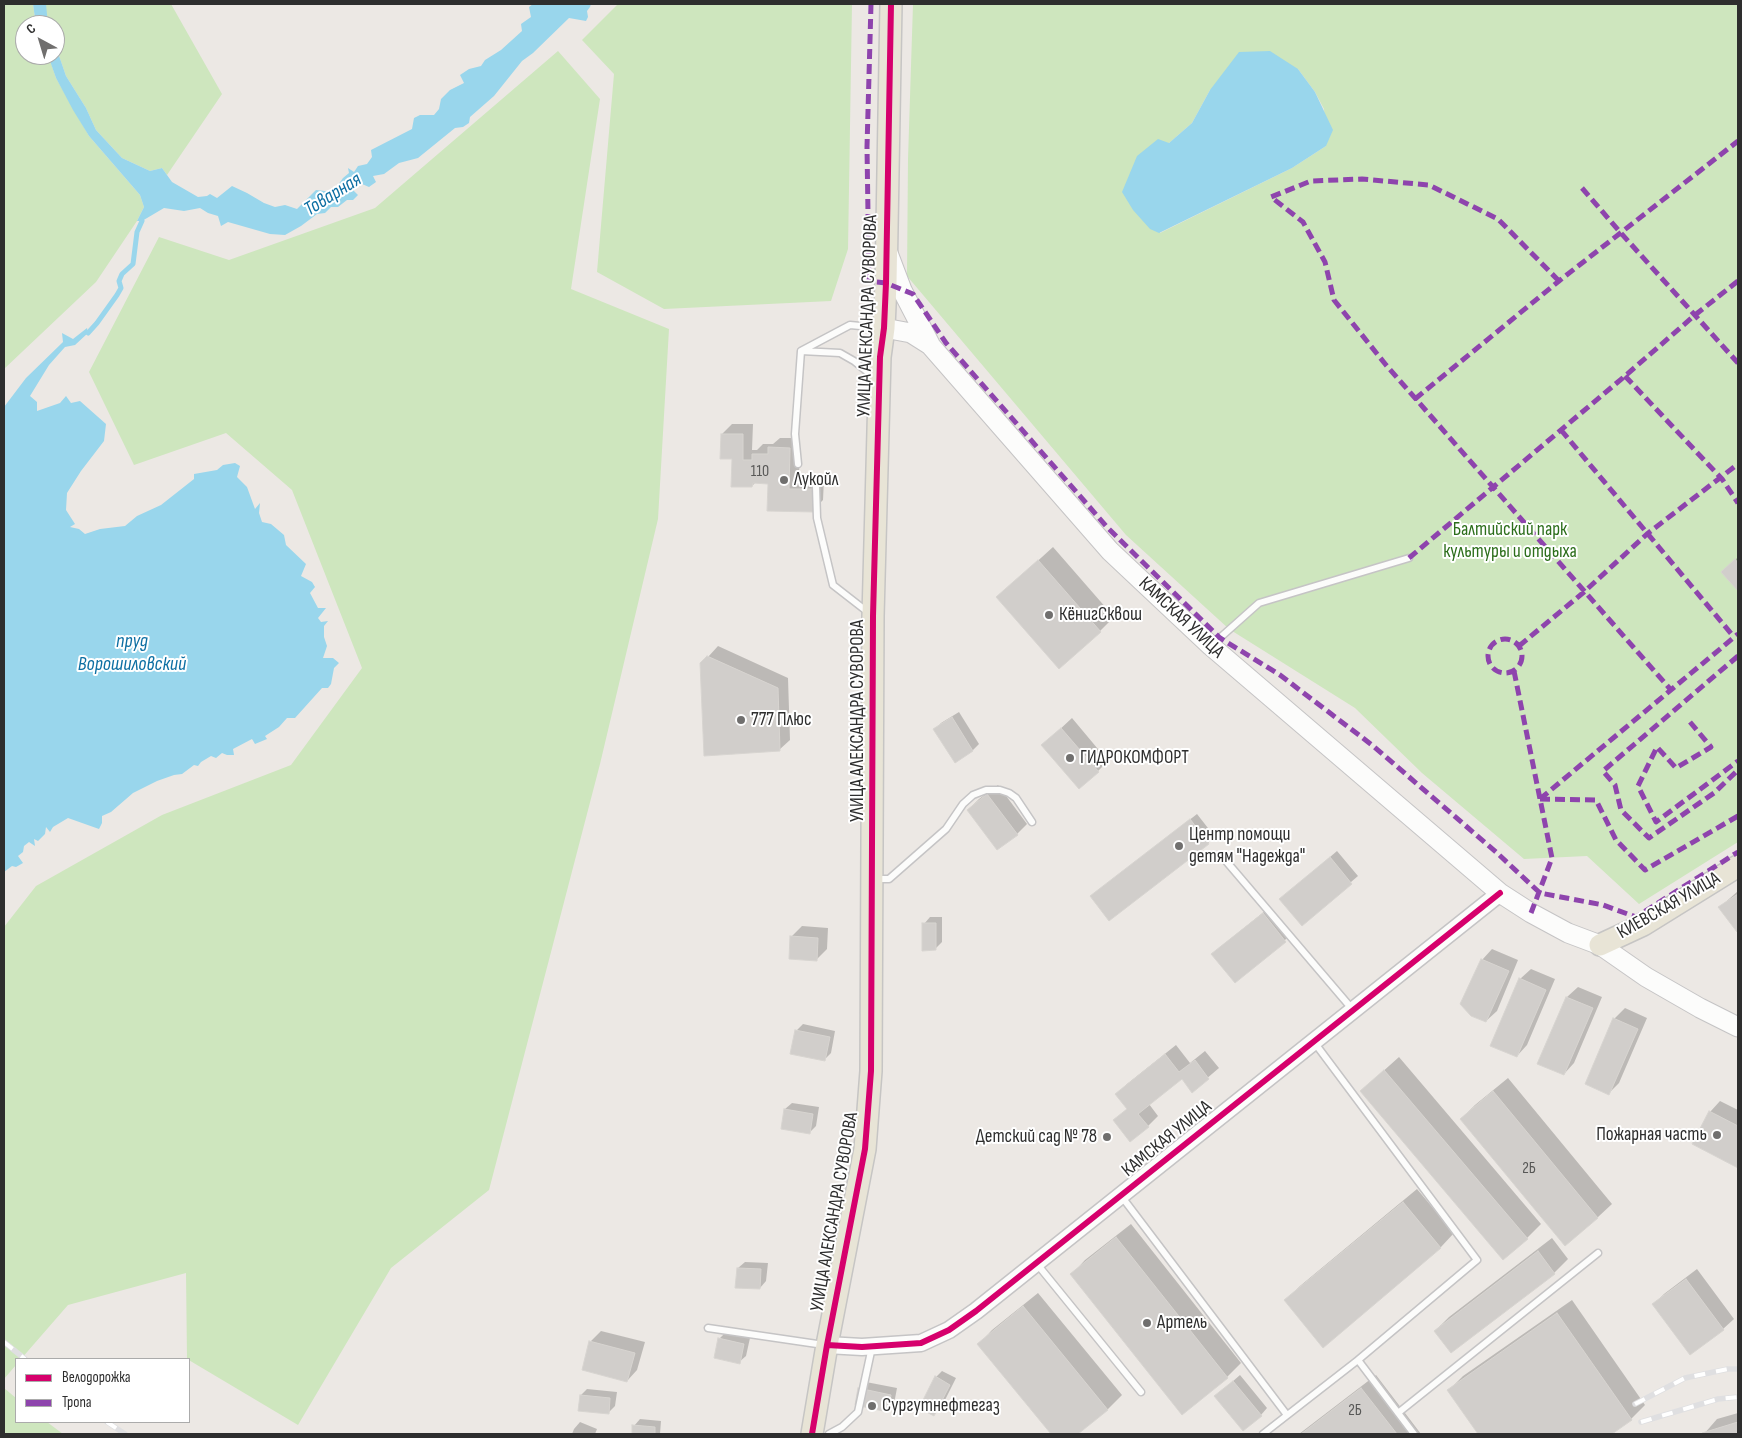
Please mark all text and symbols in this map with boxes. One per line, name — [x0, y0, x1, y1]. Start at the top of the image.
north arrow — [15, 15, 65, 65]
text: С — [23, 20, 39, 38]
water label: Товарная — [300, 168, 366, 222]
street label: УЛИЦА АЛЕКСАНДРА СУВОРОВА — [853, 215, 883, 417]
house number: 110 — [751, 462, 769, 482]
place label: Лукойл — [794, 469, 839, 491]
marker: Лукойл — [778, 474, 790, 486]
park label: Балтийский парк культуры и отдыха — [1443, 519, 1577, 563]
street label: КАМСКАЯ УЛИЦА — [1133, 573, 1229, 663]
place label: КёнигСквош — [1059, 604, 1142, 626]
marker: КёнигСквош — [1043, 609, 1055, 621]
street label: УЛИЦА АЛЕКСАНДРА СУВОРОВА — [847, 620, 869, 822]
water label: пруд Ворошиловский — [78, 630, 186, 677]
place label: 777 Плюс — [751, 709, 812, 731]
marker: 777 Плюс — [735, 714, 747, 726]
place label: ГИДРОКОМФОРТ — [1080, 747, 1189, 769]
marker: ГИДРОКОМФОРТ — [1064, 752, 1076, 764]
place label: Центр помощи детям "Надежда" — [1189, 824, 1305, 868]
marker: Центр помощи детям "Надежда" — [1173, 840, 1185, 852]
street label: КИЕВСКАЯ УЛИЦА — [1614, 867, 1724, 945]
street label: КАМСКАЯ УЛИЦА — [1118, 1096, 1216, 1182]
street label: УЛИЦА АЛЕКСАНДРА СУВОРОВА — [806, 1111, 864, 1313]
place label: Пожарная часть — [1596, 1124, 1707, 1146]
place label: Детский сад № 78 — [976, 1126, 1097, 1148]
marker: Пожарная часть — [1711, 1129, 1723, 1141]
marker: Детский сад № 78 — [1101, 1131, 1113, 1143]
house number: 2Б — [1522, 1159, 1536, 1179]
place label: Артель — [1157, 1312, 1207, 1334]
marker: Артель — [1141, 1317, 1153, 1329]
legend — [15, 1358, 190, 1423]
text: Велодорожка — [62, 1368, 131, 1387]
text: Тропа — [62, 1393, 92, 1412]
place label: Сургутнефтегаз — [882, 1395, 1000, 1417]
marker: Сургутнефтегаз — [866, 1400, 878, 1412]
house number: 2Б — [1348, 1401, 1362, 1421]

